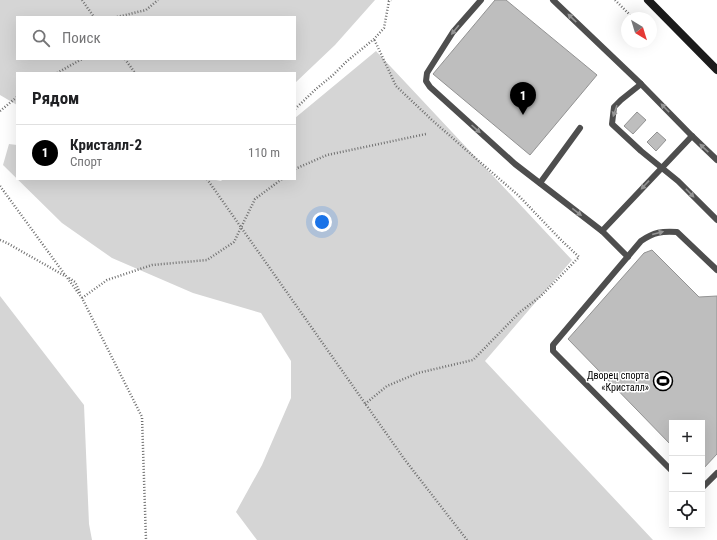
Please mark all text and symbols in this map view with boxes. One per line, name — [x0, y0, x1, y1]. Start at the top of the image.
north arrow — [621, 12, 657, 48]
one-way arrow — [567, 14, 576, 23]
search box — [16, 16, 296, 60]
one-way arrow — [451, 24, 460, 35]
icon: search — [30, 27, 52, 49]
text: Поиск — [62, 29, 101, 47]
pin: 1 — [510, 82, 536, 115]
text: Рядом — [32, 88, 79, 108]
one-way arrow — [660, 103, 669, 113]
one-way arrow — [611, 106, 617, 118]
one-way arrow — [471, 125, 481, 134]
text: Кристалл-2 — [70, 136, 142, 154]
one-way arrow — [699, 144, 709, 153]
text: 1 — [42, 145, 48, 160]
text: 110 m — [248, 145, 280, 160]
text: Спорт — [70, 154, 102, 169]
one-way arrow — [640, 180, 650, 190]
one-way arrow — [685, 188, 694, 199]
one-way arrow — [571, 208, 582, 216]
your location — [312, 212, 332, 232]
one-way arrow — [652, 230, 664, 236]
place label: Дворец спорта «Кристалл» — [587, 370, 649, 393]
sports icon: Дворец спорта «Кристалл» — [652, 370, 674, 392]
map controls — [669, 420, 705, 528]
button: + — [669, 420, 705, 456]
button: − — [669, 456, 705, 492]
button: locate — [669, 492, 705, 528]

